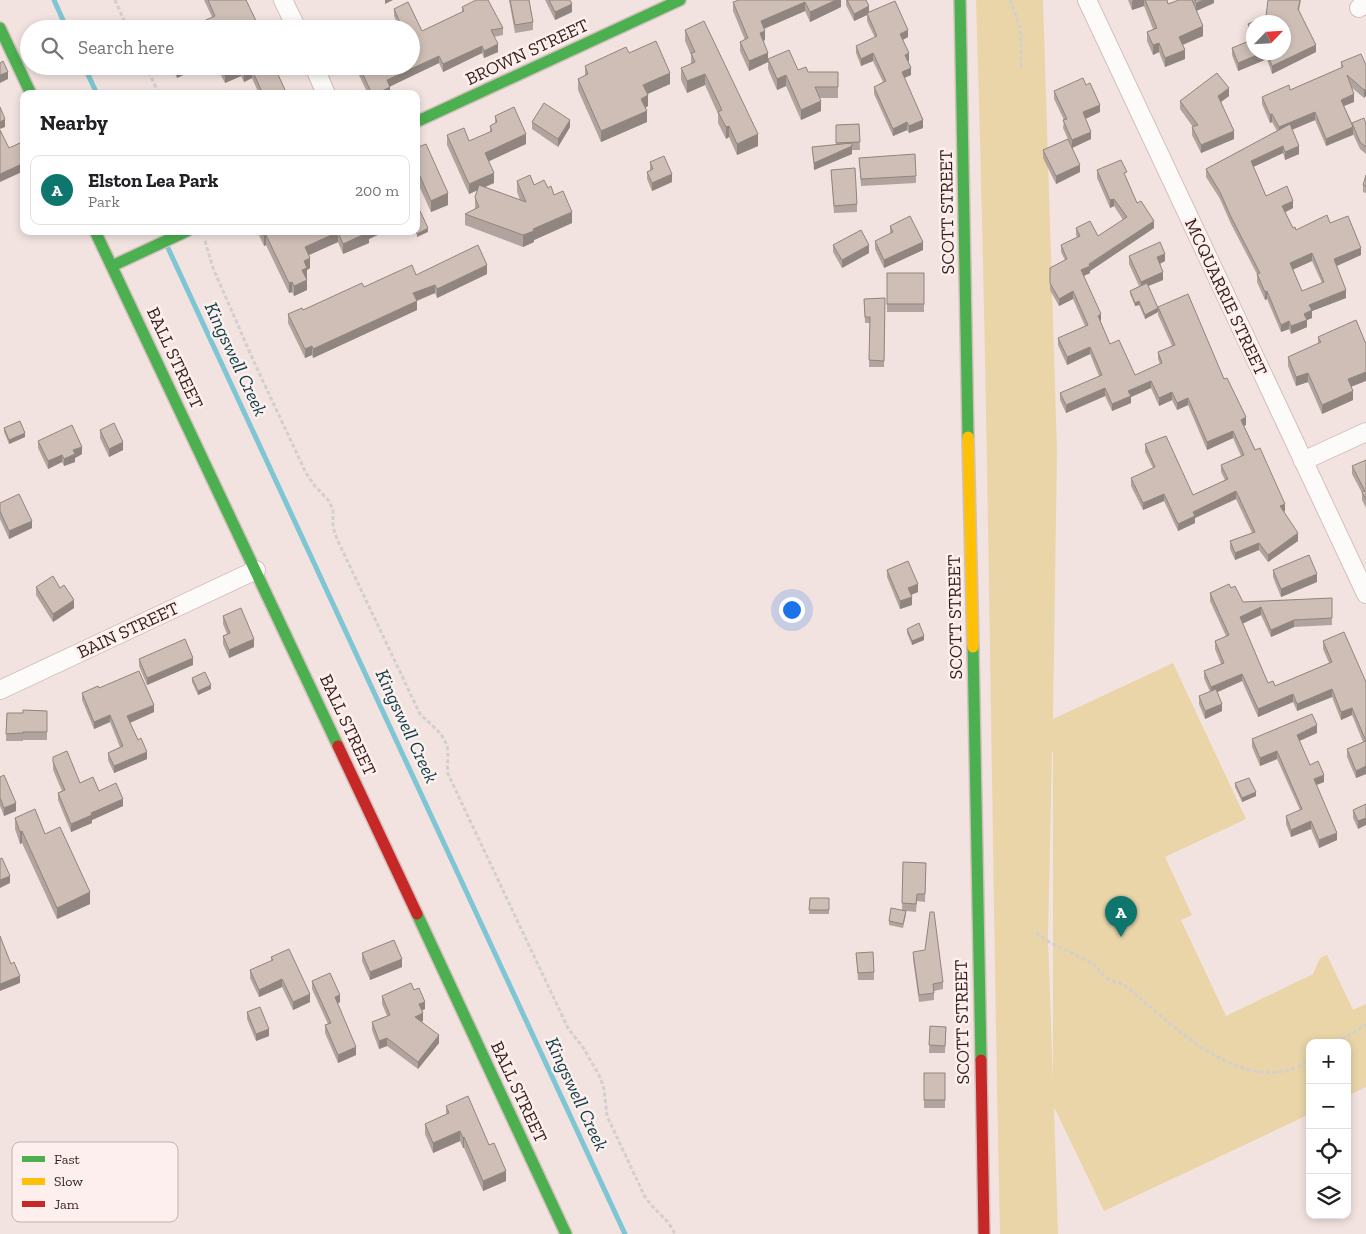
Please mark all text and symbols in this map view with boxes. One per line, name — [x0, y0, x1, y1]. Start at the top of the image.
street label: BROWN STREET — [462, 14, 592, 90]
north arrow — [1246, 15, 1291, 60]
search box — [20, 20, 420, 75]
icon: search — [38, 34, 66, 62]
text: Search here — [78, 36, 174, 59]
text: Nearby — [40, 110, 108, 135]
street label: SCOTT STREET — [935, 150, 959, 274]
text: Elston Lea Park — [88, 169, 218, 192]
text: A — [52, 181, 63, 200]
text: 200 m — [355, 181, 399, 200]
text: Park — [88, 192, 120, 211]
street label: MCQUARRIE STREET — [1180, 215, 1272, 379]
water label: Kingswell Creek — [200, 298, 272, 420]
street label: BALL STREET — [142, 304, 208, 412]
street label: SCOTT STREET — [943, 555, 967, 679]
street label: BAIN STREET — [74, 597, 182, 663]
your location — [779, 597, 805, 623]
water label: Kingswell Creek — [371, 665, 443, 787]
street label: BALL STREET — [315, 671, 381, 779]
pin: A — [1105, 896, 1137, 937]
street label: SCOTT STREET — [950, 960, 974, 1084]
water label: Kingswell Creek — [541, 1033, 613, 1155]
street label: BALL STREET — [486, 1038, 552, 1146]
map controls — [1306, 1039, 1351, 1219]
button: + — [1306, 1039, 1351, 1084]
button: − — [1306, 1084, 1351, 1129]
button: locate — [1306, 1129, 1351, 1174]
legend — [12, 1142, 178, 1222]
text: Fast — [54, 1151, 81, 1168]
text: Slow — [54, 1173, 83, 1190]
button: layers — [1306, 1174, 1351, 1219]
text: Jam — [54, 1196, 79, 1213]

